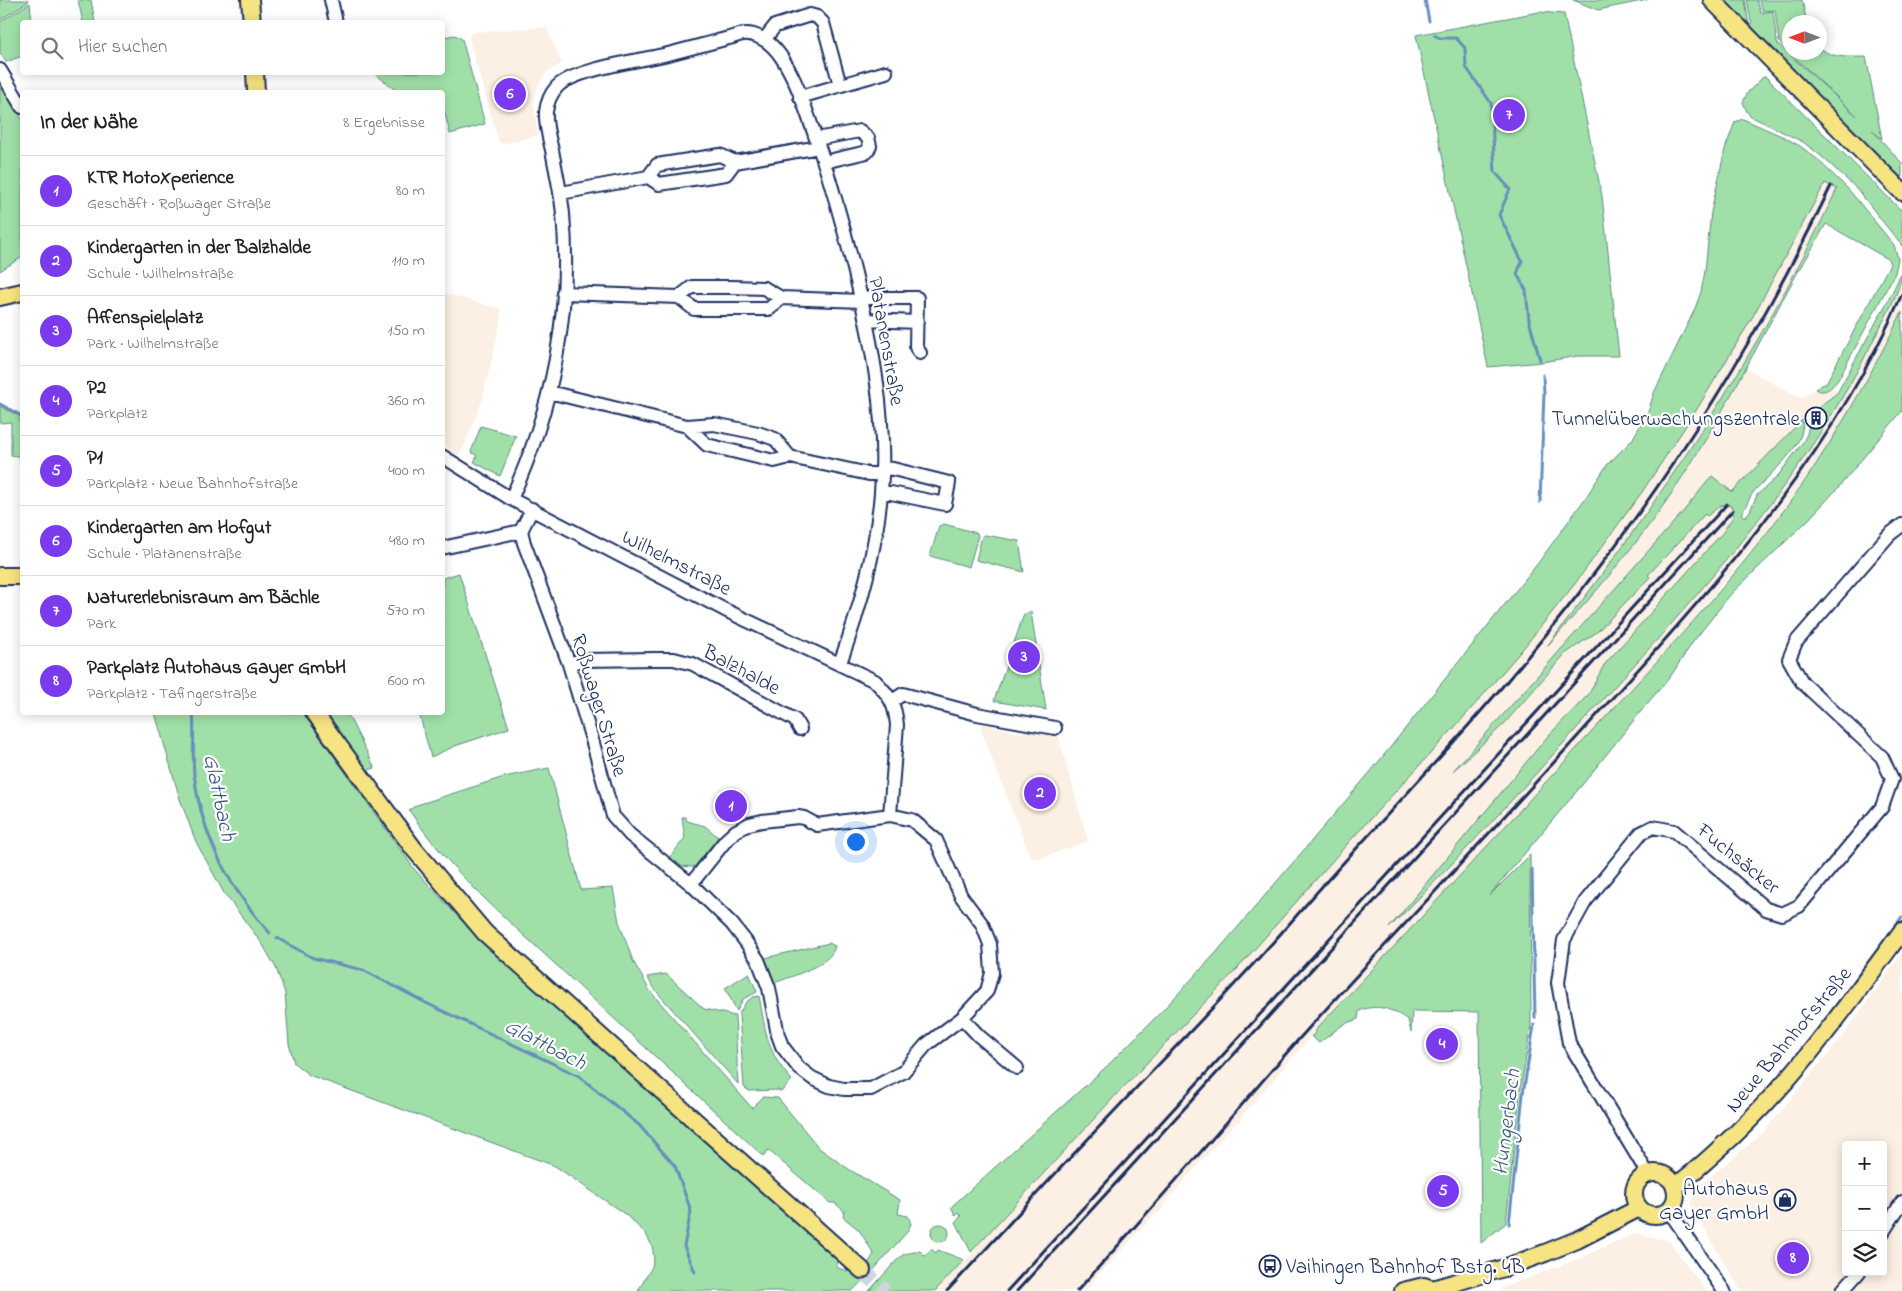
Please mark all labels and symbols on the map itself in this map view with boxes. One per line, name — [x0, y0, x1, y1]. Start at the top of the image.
north arrow — [1782, 15, 1827, 60]
pin: 6 — [494, 75, 526, 113]
pin: 7 — [1493, 96, 1525, 134]
street label: Platanenstraße — [859, 275, 911, 409]
place label: Tunnelüberwachungszentrale — [1551, 405, 1801, 437]
building icon: Tunnelüberwachungszentrale — [1804, 406, 1828, 430]
street label: Wilhelmstraße — [616, 523, 737, 605]
street label: Roßwager Straße — [560, 631, 634, 782]
street label: Balzhalde — [696, 637, 786, 704]
pin: 3 — [1008, 638, 1040, 676]
water label: Glattbach — [193, 751, 243, 844]
pin: 2 — [1024, 774, 1056, 812]
pin: 1 — [715, 787, 747, 825]
street label: Fuchsäcker — [1689, 816, 1786, 903]
your location — [843, 829, 869, 855]
street label: Neue Bahnhofstraße — [1719, 960, 1860, 1120]
water label: Glattbach — [498, 1011, 592, 1080]
pin: 4 — [1426, 1025, 1458, 1063]
water label: Hungerbach — [1486, 1067, 1530, 1177]
pin: 5 — [1427, 1172, 1459, 1210]
place label: Autohaus Gayer GmbH — [1659, 1175, 1769, 1231]
shop icon: Autohaus Gayer GmbH — [1773, 1188, 1797, 1212]
pin: 8 — [1777, 1239, 1809, 1277]
place label: Vaihingen Bahnhof Bstg. 4B — [1285, 1253, 1525, 1285]
bus stop icon: Vaihingen Bahnhof Bstg. 4B — [1258, 1254, 1282, 1278]

